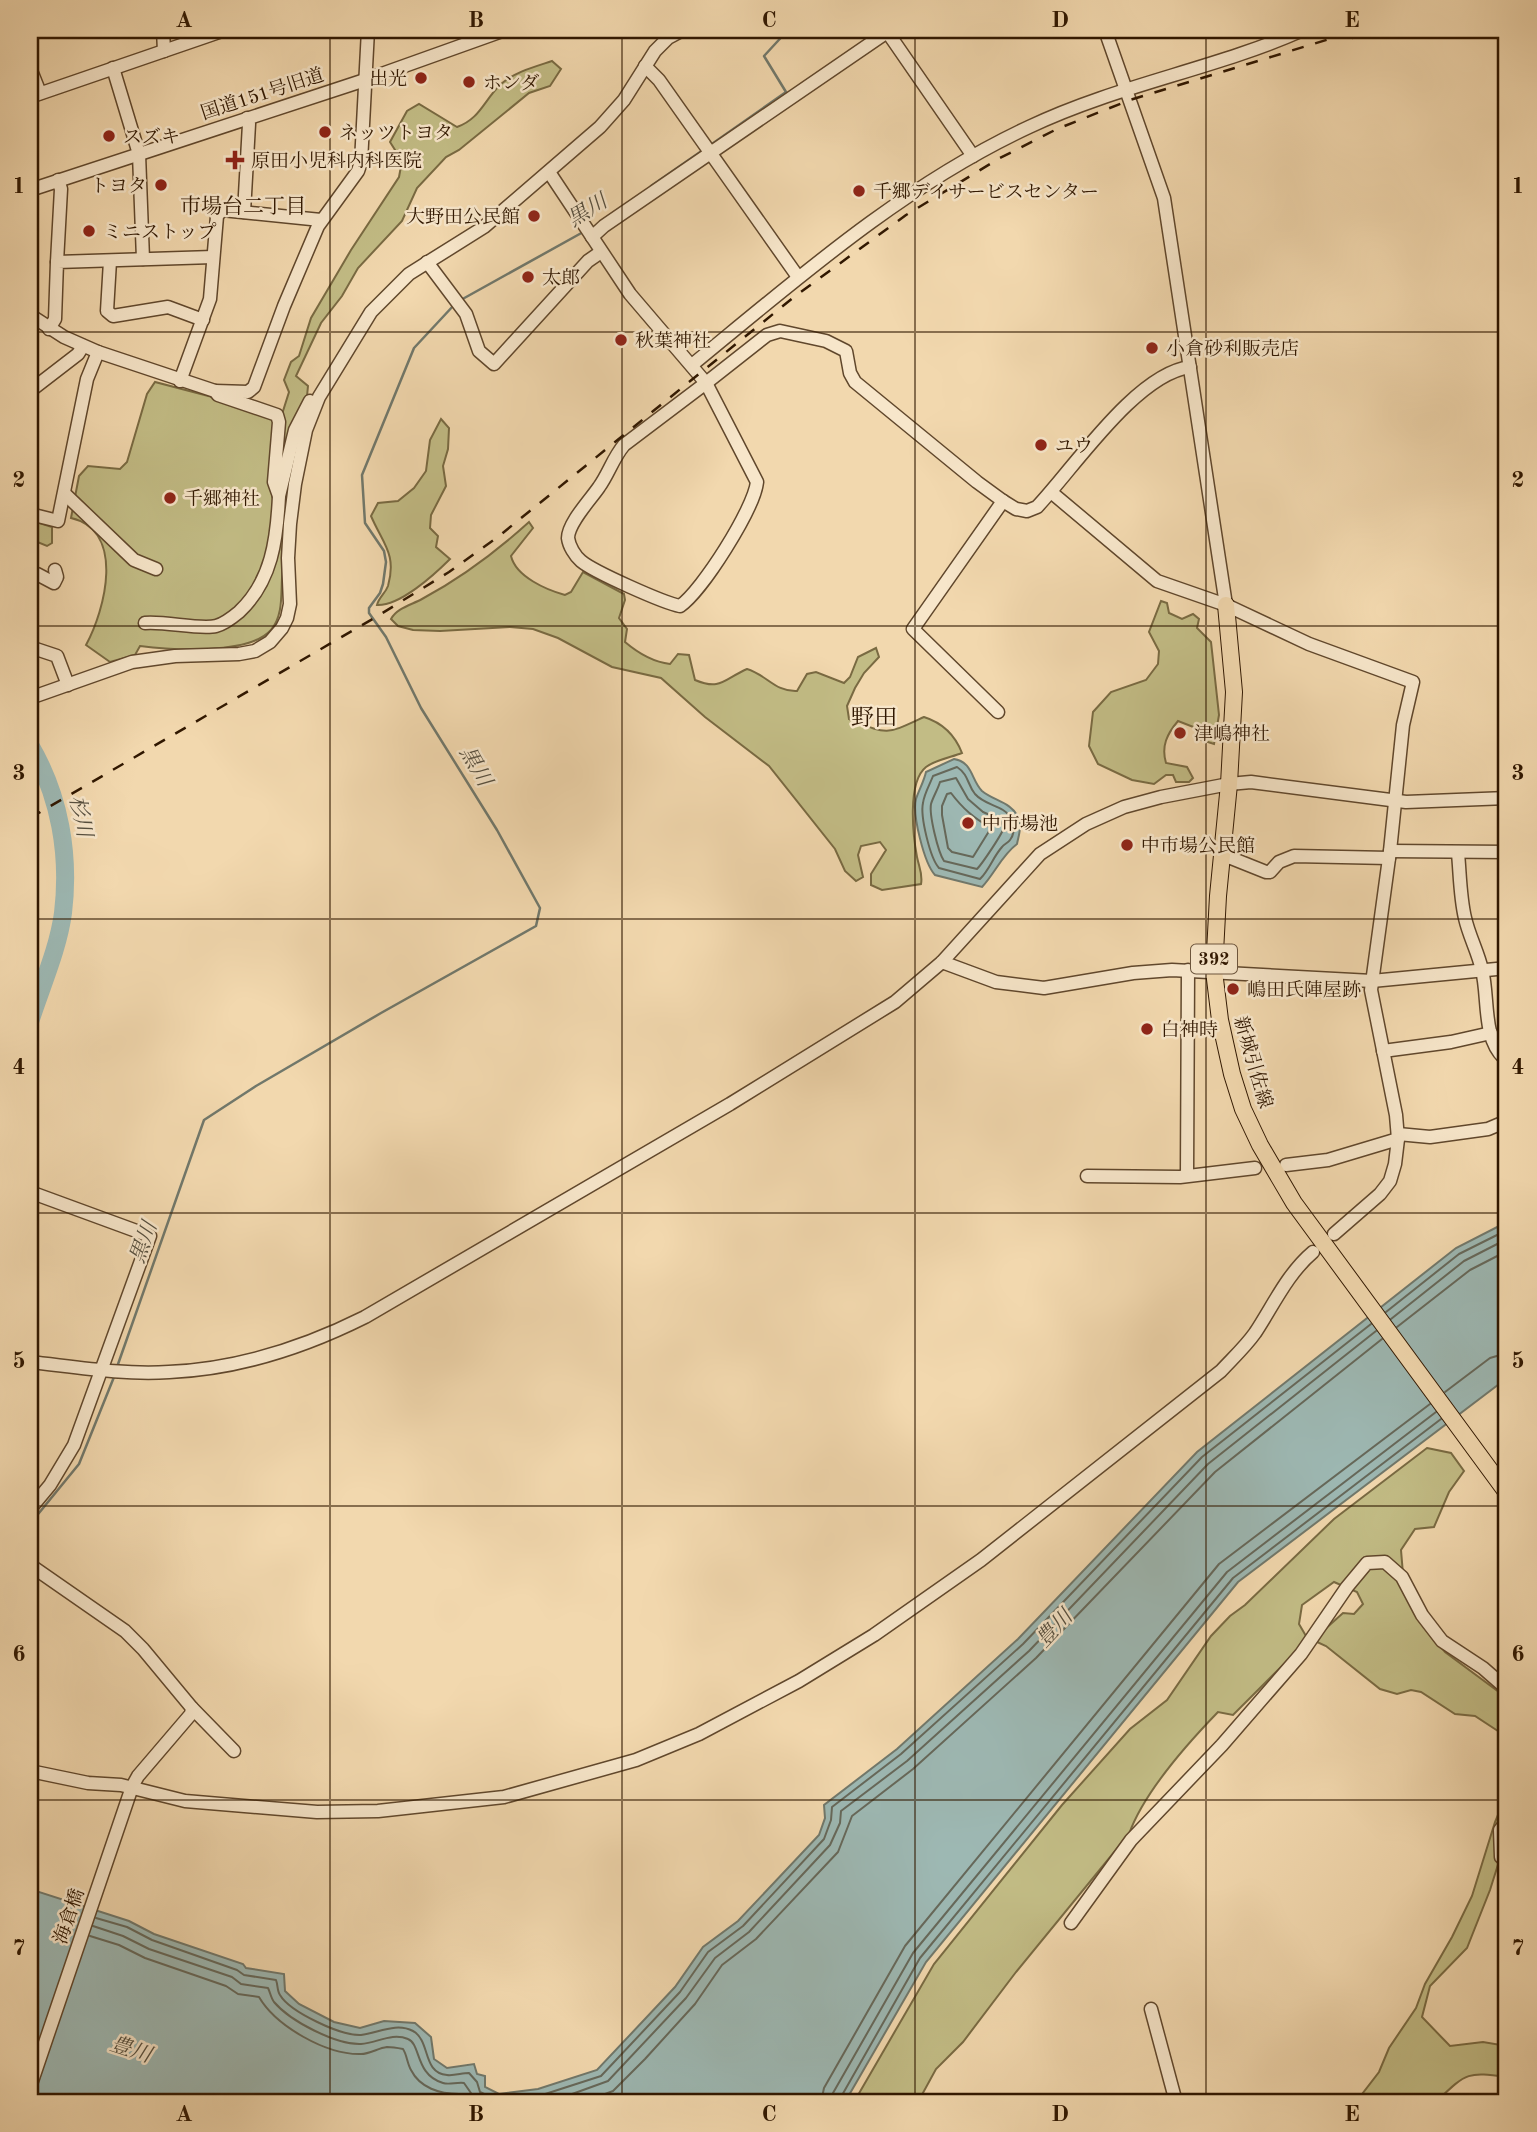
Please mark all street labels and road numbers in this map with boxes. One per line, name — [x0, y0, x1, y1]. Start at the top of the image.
street label: 国道151号旧道 — [198, 65, 327, 124]
road number: 392 — [1191, 944, 1237, 974]
street label: 新城引佐線 — [1229, 1014, 1276, 1111]
street label: 海倉橋 — [50, 1886, 89, 1947]

